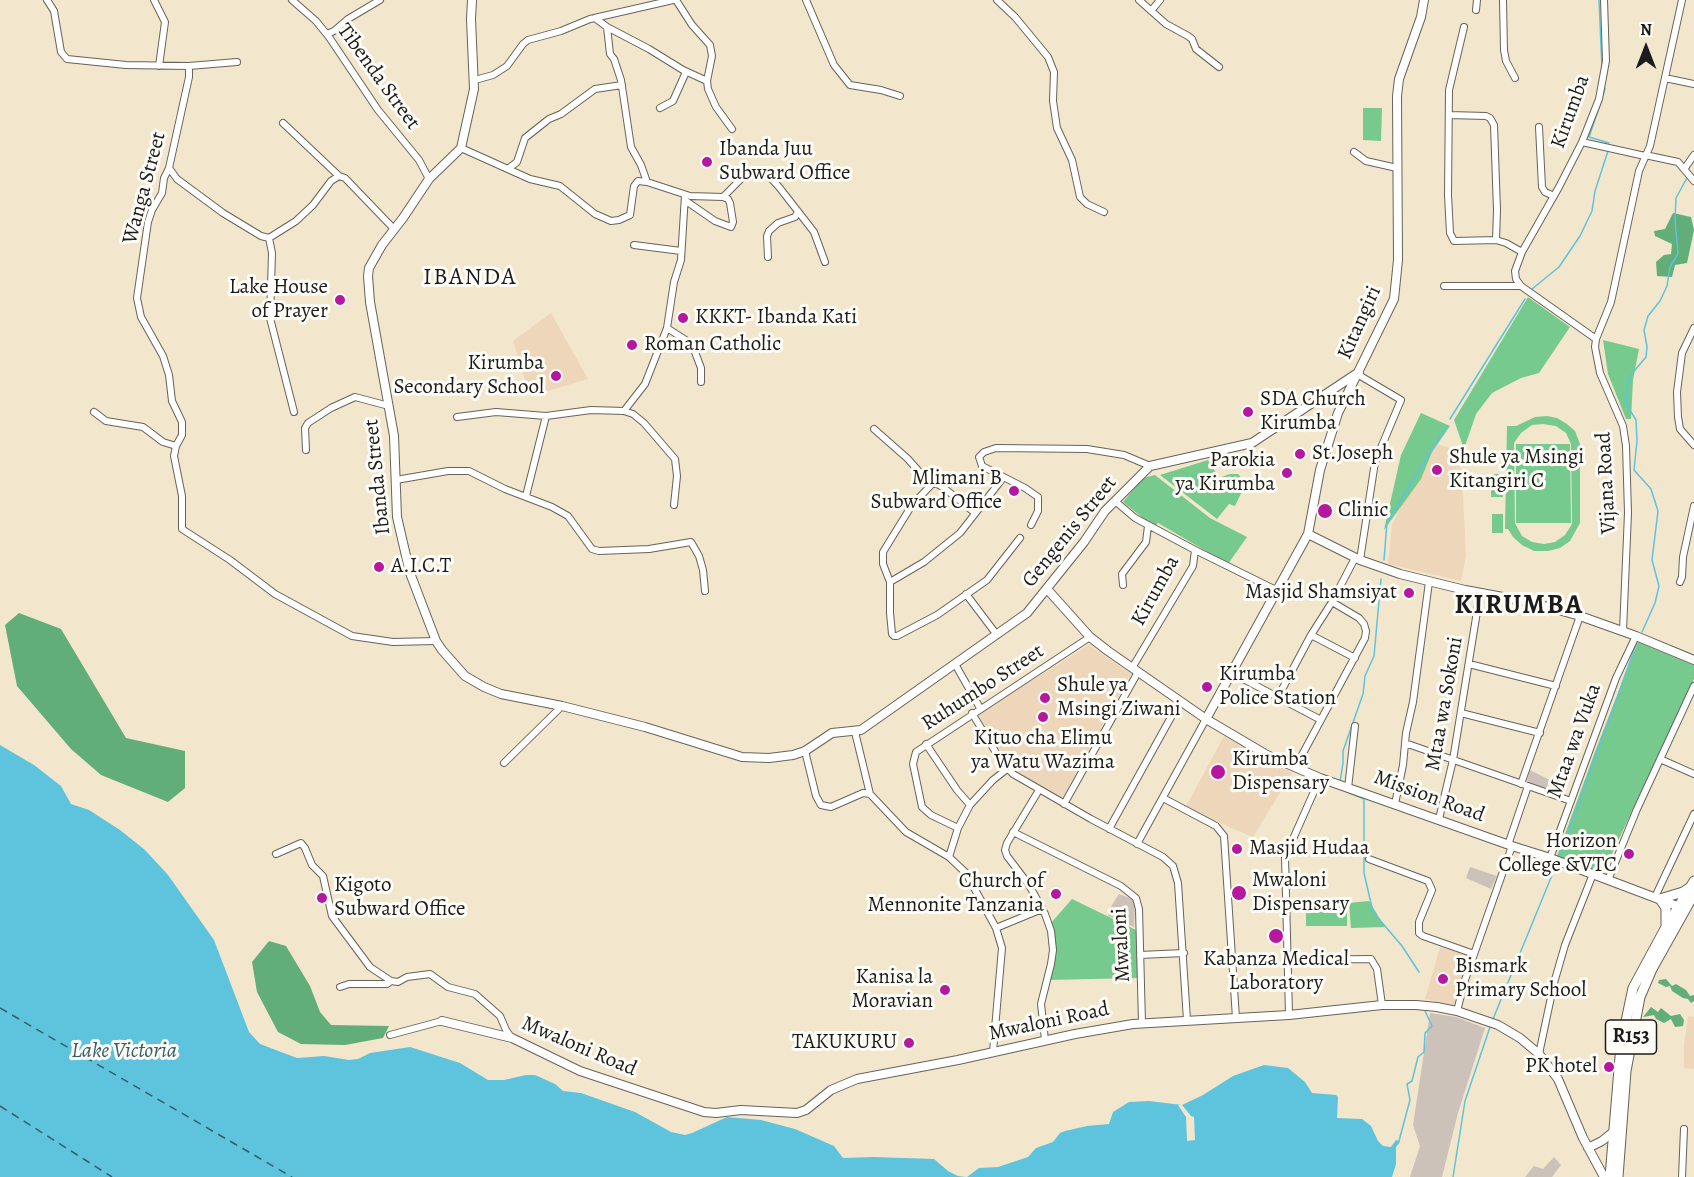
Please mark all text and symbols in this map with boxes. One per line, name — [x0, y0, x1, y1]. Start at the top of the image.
north arrow — [1616, 18, 1676, 78]
street label: Tibenda Street — [331, 19, 425, 135]
text: N — [1640, 19, 1652, 41]
street label: Kirumba — [1546, 72, 1596, 152]
street label: Wanga Street — [118, 129, 172, 247]
place label: Ibanda Juu Subward Office — [719, 137, 851, 187]
marker: Ibanda Juu Subward Office — [700, 155, 714, 169]
district label: IBANDA — [423, 264, 517, 292]
place label: Lake House of Prayer — [229, 275, 328, 325]
street label: Kitangiri — [1333, 282, 1387, 364]
marker: Lake House of Prayer — [333, 293, 347, 307]
place label: KKKT- Ibanda Kati — [695, 305, 857, 331]
marker: KKKT- Ibanda Kati — [676, 311, 690, 325]
place label: Roman Catholic — [644, 332, 781, 358]
marker: Roman Catholic — [625, 338, 639, 352]
place label: Kirumba Secondary School — [394, 351, 544, 401]
marker: Kirumba Secondary School — [549, 369, 563, 383]
place label: SDA Church Kirumba — [1260, 387, 1366, 437]
marker: SDA Church Kirumba — [1241, 405, 1255, 419]
street label: Ibanda Street — [359, 418, 397, 536]
street label: Vijana Road — [1592, 431, 1622, 535]
place label: St.Joseph — [1312, 441, 1393, 467]
place label: Shule ya Msingi Kitangiri C — [1449, 445, 1584, 495]
marker: St.Joseph — [1293, 447, 1307, 461]
place label: Parokia ya Kirumba — [1176, 448, 1275, 498]
marker: Shule ya Msingi Kitangiri C — [1430, 463, 1444, 477]
place label: Mlimani B Subward Office — [870, 466, 1002, 516]
marker: Parokia ya Kirumba — [1280, 466, 1294, 480]
street label: Gengenis Street — [1017, 471, 1123, 593]
marker: Mlimani B Subward Office — [1007, 484, 1021, 498]
place label: Clinic — [1338, 498, 1389, 524]
marker: Clinic — [1316, 502, 1334, 520]
street label: Kirumba — [1126, 551, 1186, 631]
place label: A.I.C.T — [391, 554, 451, 580]
marker: A.I.C.T — [372, 560, 386, 574]
place label: Masjid Shamsiyat — [1245, 580, 1397, 606]
marker: Masjid Shamsiyat — [1402, 586, 1416, 600]
district label: KIRUMBA — [1454, 590, 1584, 622]
street label: Mtaa wa Sokoni — [1421, 635, 1469, 773]
street label: Ruhumbo Street — [917, 639, 1049, 737]
place label: Kirumba Police Station — [1219, 662, 1336, 712]
place label: Shule ya Msingi Ziwani — [1057, 673, 1181, 723]
marker: Kirumba Police Station — [1200, 680, 1214, 694]
street label: Mtaa wa Vuka — [1543, 680, 1607, 802]
marker: Shule ya Msingi Ziwani — [1038, 691, 1052, 705]
marker: Kituo cha Elimu ya Watu Wazima — [1036, 710, 1050, 724]
place label: Kituo cha Elimu ya Watu Wazima — [971, 726, 1115, 776]
place label: Kirumba Dispensary — [1232, 747, 1329, 797]
marker: Kirumba Dispensary — [1209, 763, 1227, 781]
street label: Mission Road — [1370, 765, 1488, 829]
place label: Horizon College &VTC — [1498, 829, 1617, 879]
place label: Masjid Hudaa — [1249, 836, 1369, 862]
marker: Masjid Hudaa — [1230, 842, 1244, 856]
marker: Horizon College &VTC — [1622, 847, 1636, 861]
place label: Mwaloni Dispensary — [1252, 868, 1349, 918]
place label: Church of Mennonite Tanzania — [867, 869, 1044, 919]
place label: Kigoto Subward Office — [334, 873, 466, 923]
marker: Mwaloni Dispensary — [1230, 884, 1248, 902]
marker: Church of Mennonite Tanzania — [1049, 887, 1063, 901]
marker: Kigoto Subward Office — [315, 891, 329, 905]
street label: Mwaloni — [1107, 907, 1137, 983]
marker: Kabanza Medical Laboratory — [1267, 927, 1285, 945]
place label: Kabanza Medical Laboratory — [1203, 947, 1349, 997]
place label: Bismark Primary School — [1455, 954, 1586, 1004]
place label: Kanisa la Moravian — [851, 965, 933, 1015]
marker: Bismark Primary School — [1436, 972, 1450, 986]
marker: Kanisa la Moravian — [938, 983, 952, 997]
street label: Mwaloni Road — [986, 997, 1112, 1047]
street label: Mwaloni Road — [518, 1011, 640, 1083]
road number: R153 — [1606, 1020, 1656, 1054]
place label: TAKUKURU — [792, 1030, 897, 1056]
marker: TAKUKURU — [902, 1036, 916, 1050]
water label: Lake Victoria — [71, 1039, 177, 1065]
place label: PK hotel — [1525, 1054, 1597, 1080]
marker: PK hotel — [1602, 1060, 1616, 1074]

